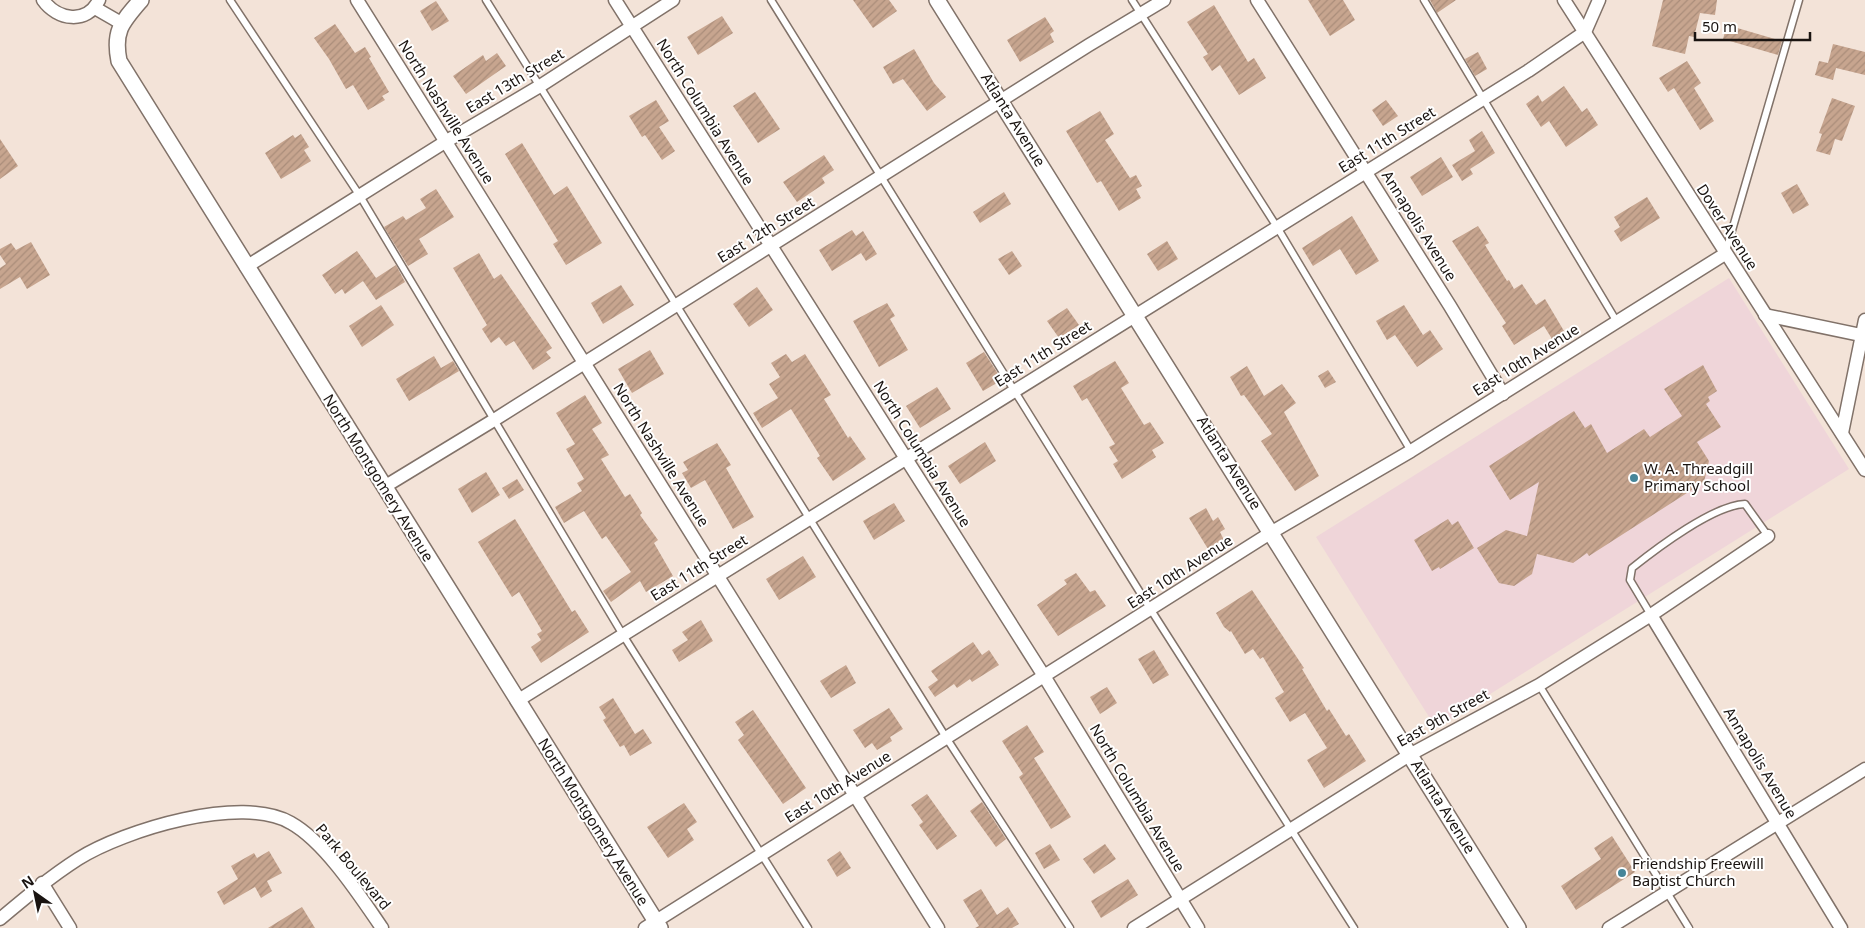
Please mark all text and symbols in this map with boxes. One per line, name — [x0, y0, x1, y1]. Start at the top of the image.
scale bar — [1695, 10, 1810, 42]
text: 50 m — [1702, 16, 1737, 36]
street label: North Columbia Avenue — [653, 34, 759, 188]
street label: North Nashville Avenue — [394, 36, 499, 187]
street label: East 13th Street — [462, 43, 568, 117]
street label: Atlanta Avenue — [977, 69, 1051, 170]
street label: East 11th Street — [1334, 101, 1439, 177]
street label: Annapolis Avenue — [1378, 167, 1462, 284]
street label: Dover Avenue — [1693, 180, 1763, 273]
street label: East 12th Street — [713, 191, 818, 267]
street label: East 11th Street — [990, 315, 1095, 391]
street label: East 10th Avenue — [1469, 318, 1582, 400]
street label: North Columbia Avenue — [870, 376, 976, 530]
street label: North Nashville Avenue — [609, 379, 714, 530]
street label: North Montgomery Avenue — [319, 390, 439, 565]
street label: Atlanta Avenue — [1193, 412, 1267, 513]
place label: W. A. Threadgill Primary School — [1644, 458, 1753, 495]
marker: W. A. Threadgill Primary School — [1628, 472, 1640, 484]
street label: East 11th Street — [646, 529, 751, 605]
street label: East 10th Avenue — [1123, 530, 1236, 613]
street label: East 9th Street — [1393, 683, 1493, 751]
street label: Annapolis Avenue — [1720, 703, 1802, 822]
street label: North Columbia Avenue — [1086, 720, 1190, 875]
street label: North Montgomery Avenue — [534, 734, 654, 909]
street label: East 10th Avenue — [781, 745, 894, 827]
street label: Atlanta Avenue — [1407, 756, 1481, 857]
street label: Park Boulevard — [312, 819, 396, 914]
place label: Friendship Freewill Baptist Church — [1632, 853, 1764, 890]
marker: Friendship Freewill Baptist Church — [1616, 867, 1628, 879]
north arrow — [10, 868, 60, 918]
text: N — [18, 871, 38, 893]

